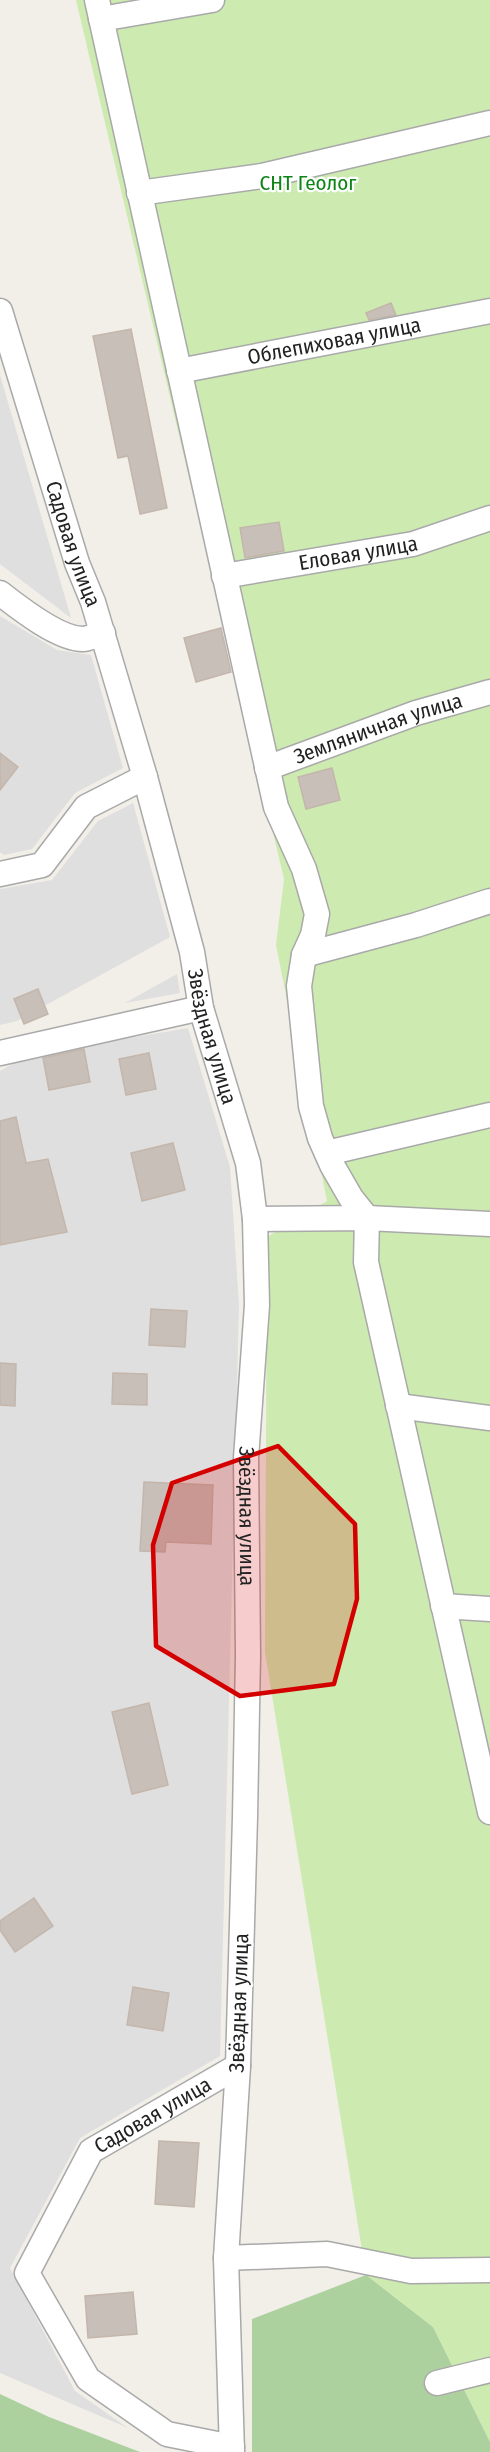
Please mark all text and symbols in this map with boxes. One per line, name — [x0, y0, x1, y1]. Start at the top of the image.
park label: СНТ Геолог — [260, 170, 357, 196]
street label: Облепиховая улица — [245, 312, 423, 371]
street label: Садовая улица — [40, 478, 106, 610]
street label: Еловая улица — [297, 530, 420, 576]
street label: Земляничная улица — [290, 688, 465, 770]
street label: Звёздная улица — [182, 967, 242, 1107]
street label: Звёздная улица — [233, 1446, 260, 1586]
street label: Звёздная улица — [224, 1933, 254, 2073]
street label: Садовая улица — [90, 2071, 216, 2159]

